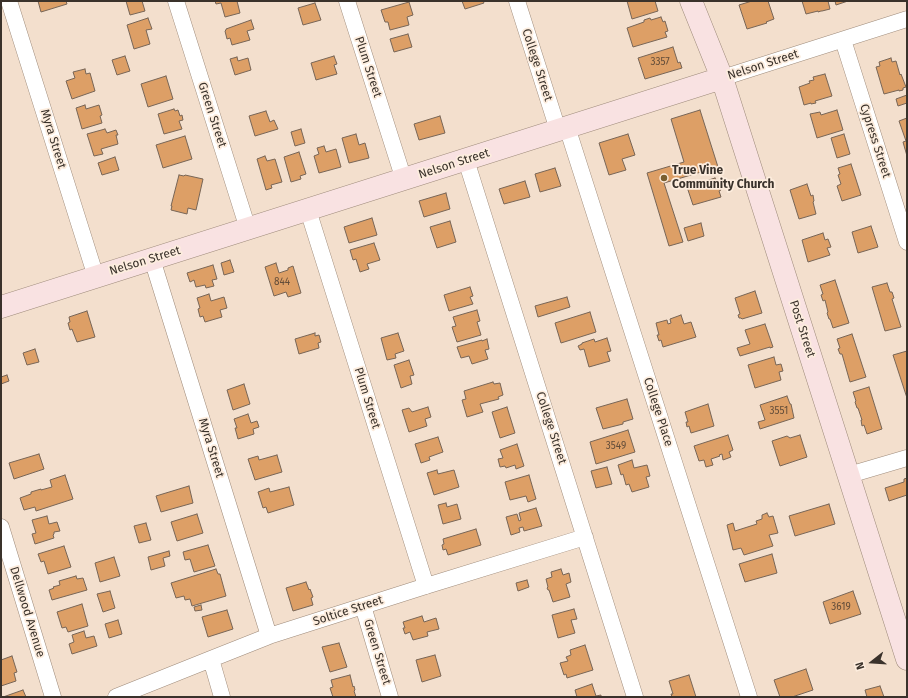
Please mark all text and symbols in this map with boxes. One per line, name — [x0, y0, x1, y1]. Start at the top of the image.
street label: College Street — [519, 27, 555, 103]
street label: Plum Street — [351, 35, 385, 99]
street label: Nelson Street — [726, 47, 800, 83]
house number: 3357 — [650, 56, 670, 68]
street label: Green Street — [195, 81, 229, 149]
street label: Cypress Street — [856, 102, 894, 180]
street label: Myra Street — [37, 107, 69, 171]
street label: Nelson Street — [417, 146, 491, 182]
place label: True Vine Community Church — [672, 164, 774, 192]
marker: True Vine Community Church — [659, 173, 669, 183]
street label: Nelson Street — [108, 243, 182, 279]
house number: 844 — [274, 276, 290, 288]
street label: Post Street — [786, 299, 818, 359]
street label: Plum Street — [351, 366, 383, 430]
street label: College Place — [640, 376, 676, 448]
street label: College Street — [533, 390, 569, 466]
house number: 3551 — [770, 405, 788, 417]
street label: Myra Street — [195, 416, 227, 480]
house number: 3549 — [606, 440, 626, 452]
street label: Dellwood Avenue — [6, 565, 48, 659]
street label: Soltice Street — [311, 593, 385, 629]
house number: 3619 — [831, 601, 851, 613]
street label: Green Street — [360, 618, 394, 686]
north arrow — [852, 642, 892, 682]
text: N — [853, 660, 867, 671]

